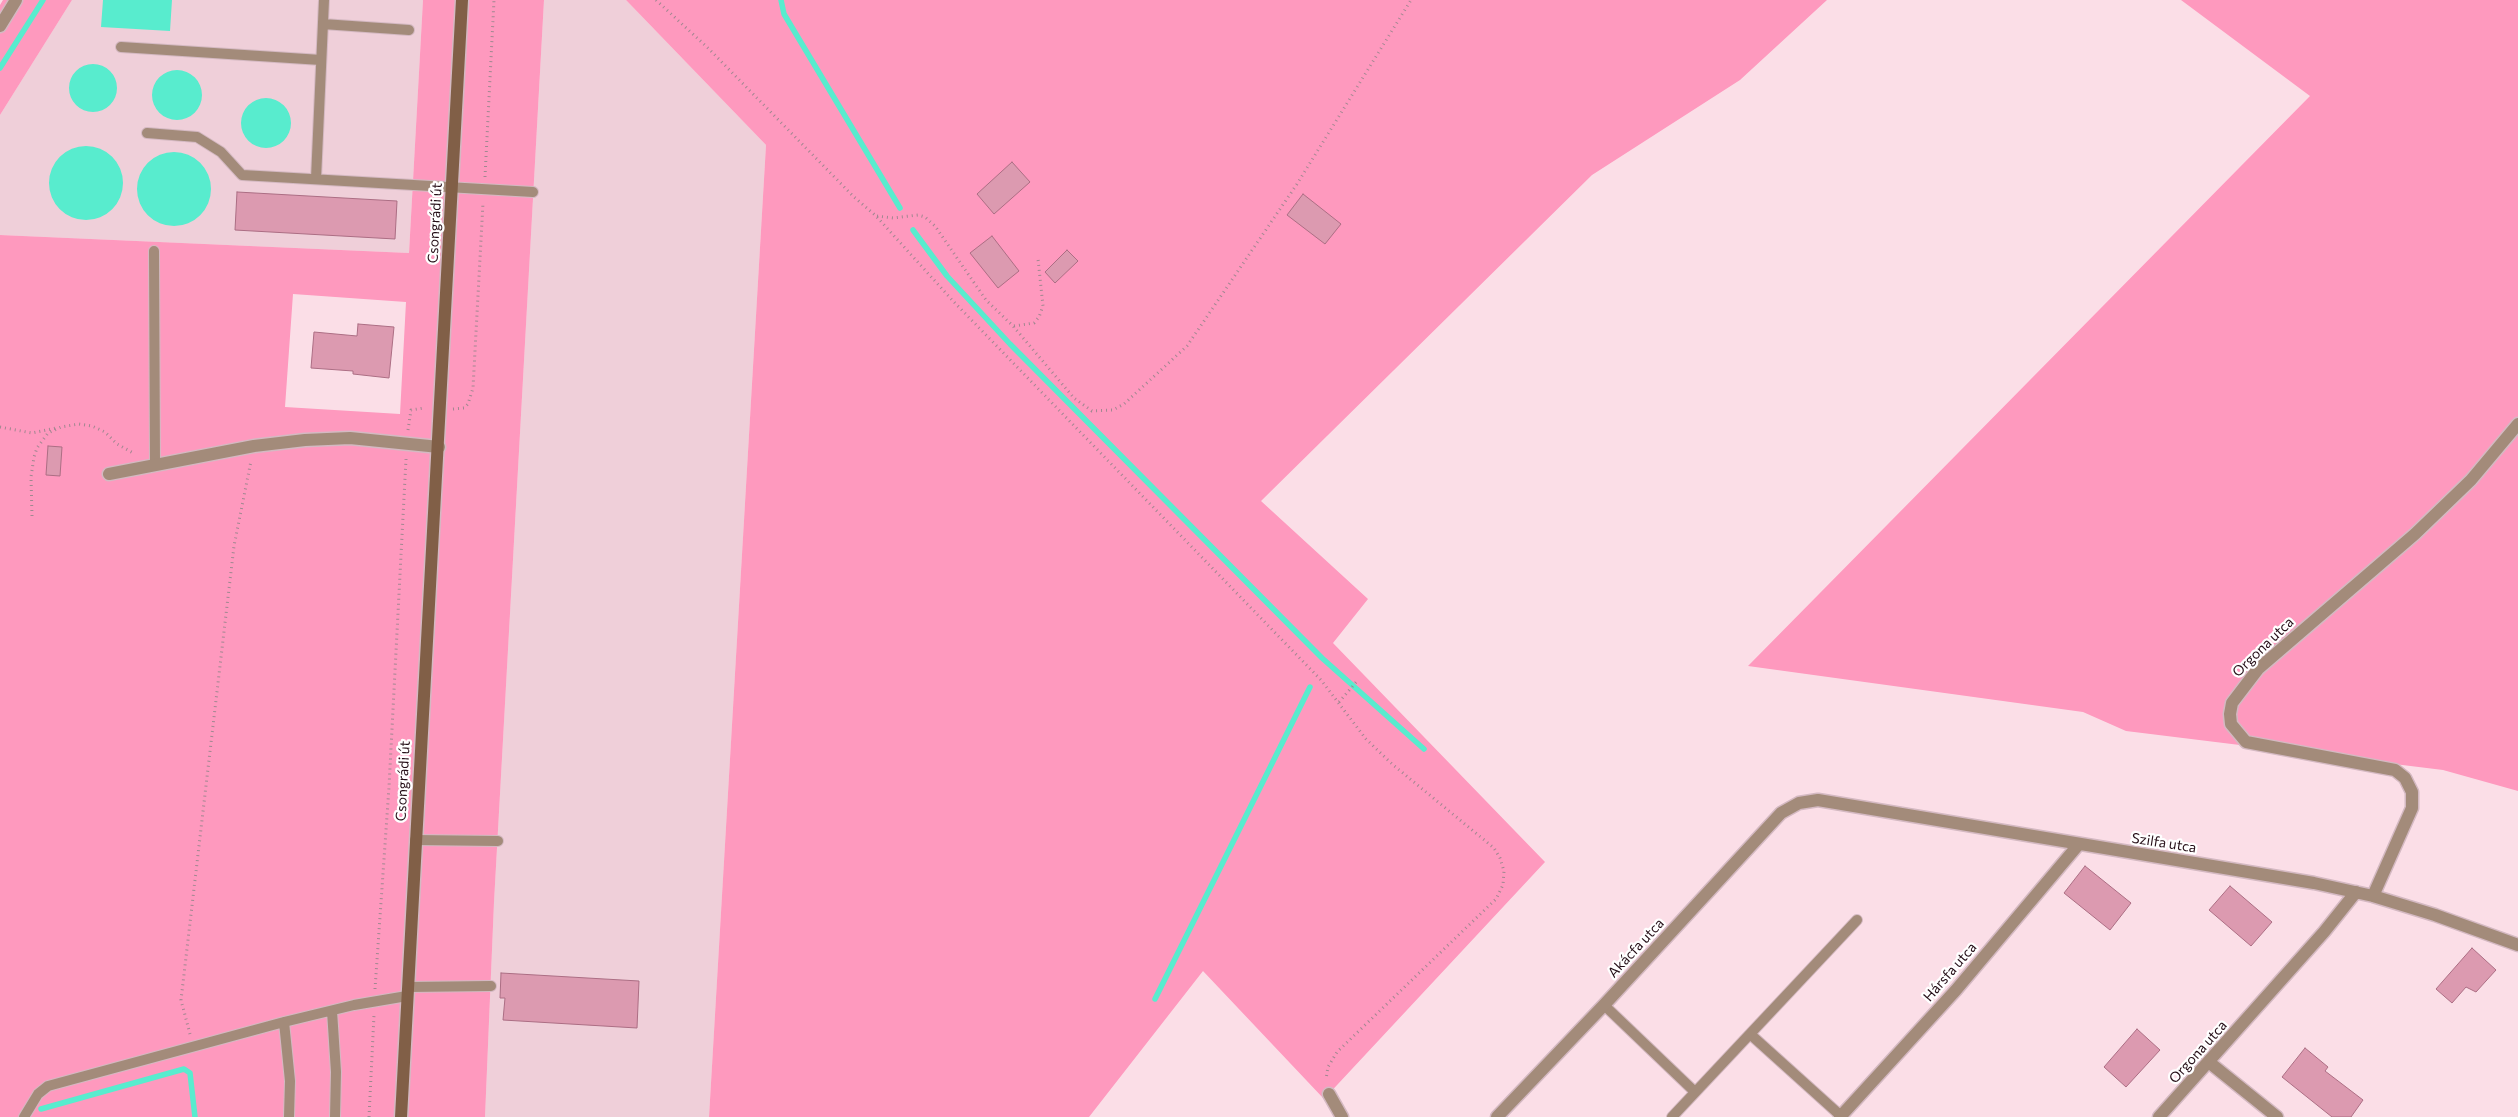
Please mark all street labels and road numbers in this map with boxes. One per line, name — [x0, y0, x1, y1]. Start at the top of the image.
street label: Csongrádi út — [425, 182, 445, 264]
street label: Orgona utca — [2229, 614, 2297, 680]
street label: Csongrádi út — [393, 740, 413, 822]
street label: Szilfa utca — [2130, 830, 2198, 856]
street label: Akácfa utca — [1604, 915, 1668, 981]
street label: Hársfa utca — [1920, 939, 1980, 1005]
street label: Orgona utca — [2165, 1017, 2231, 1087]

